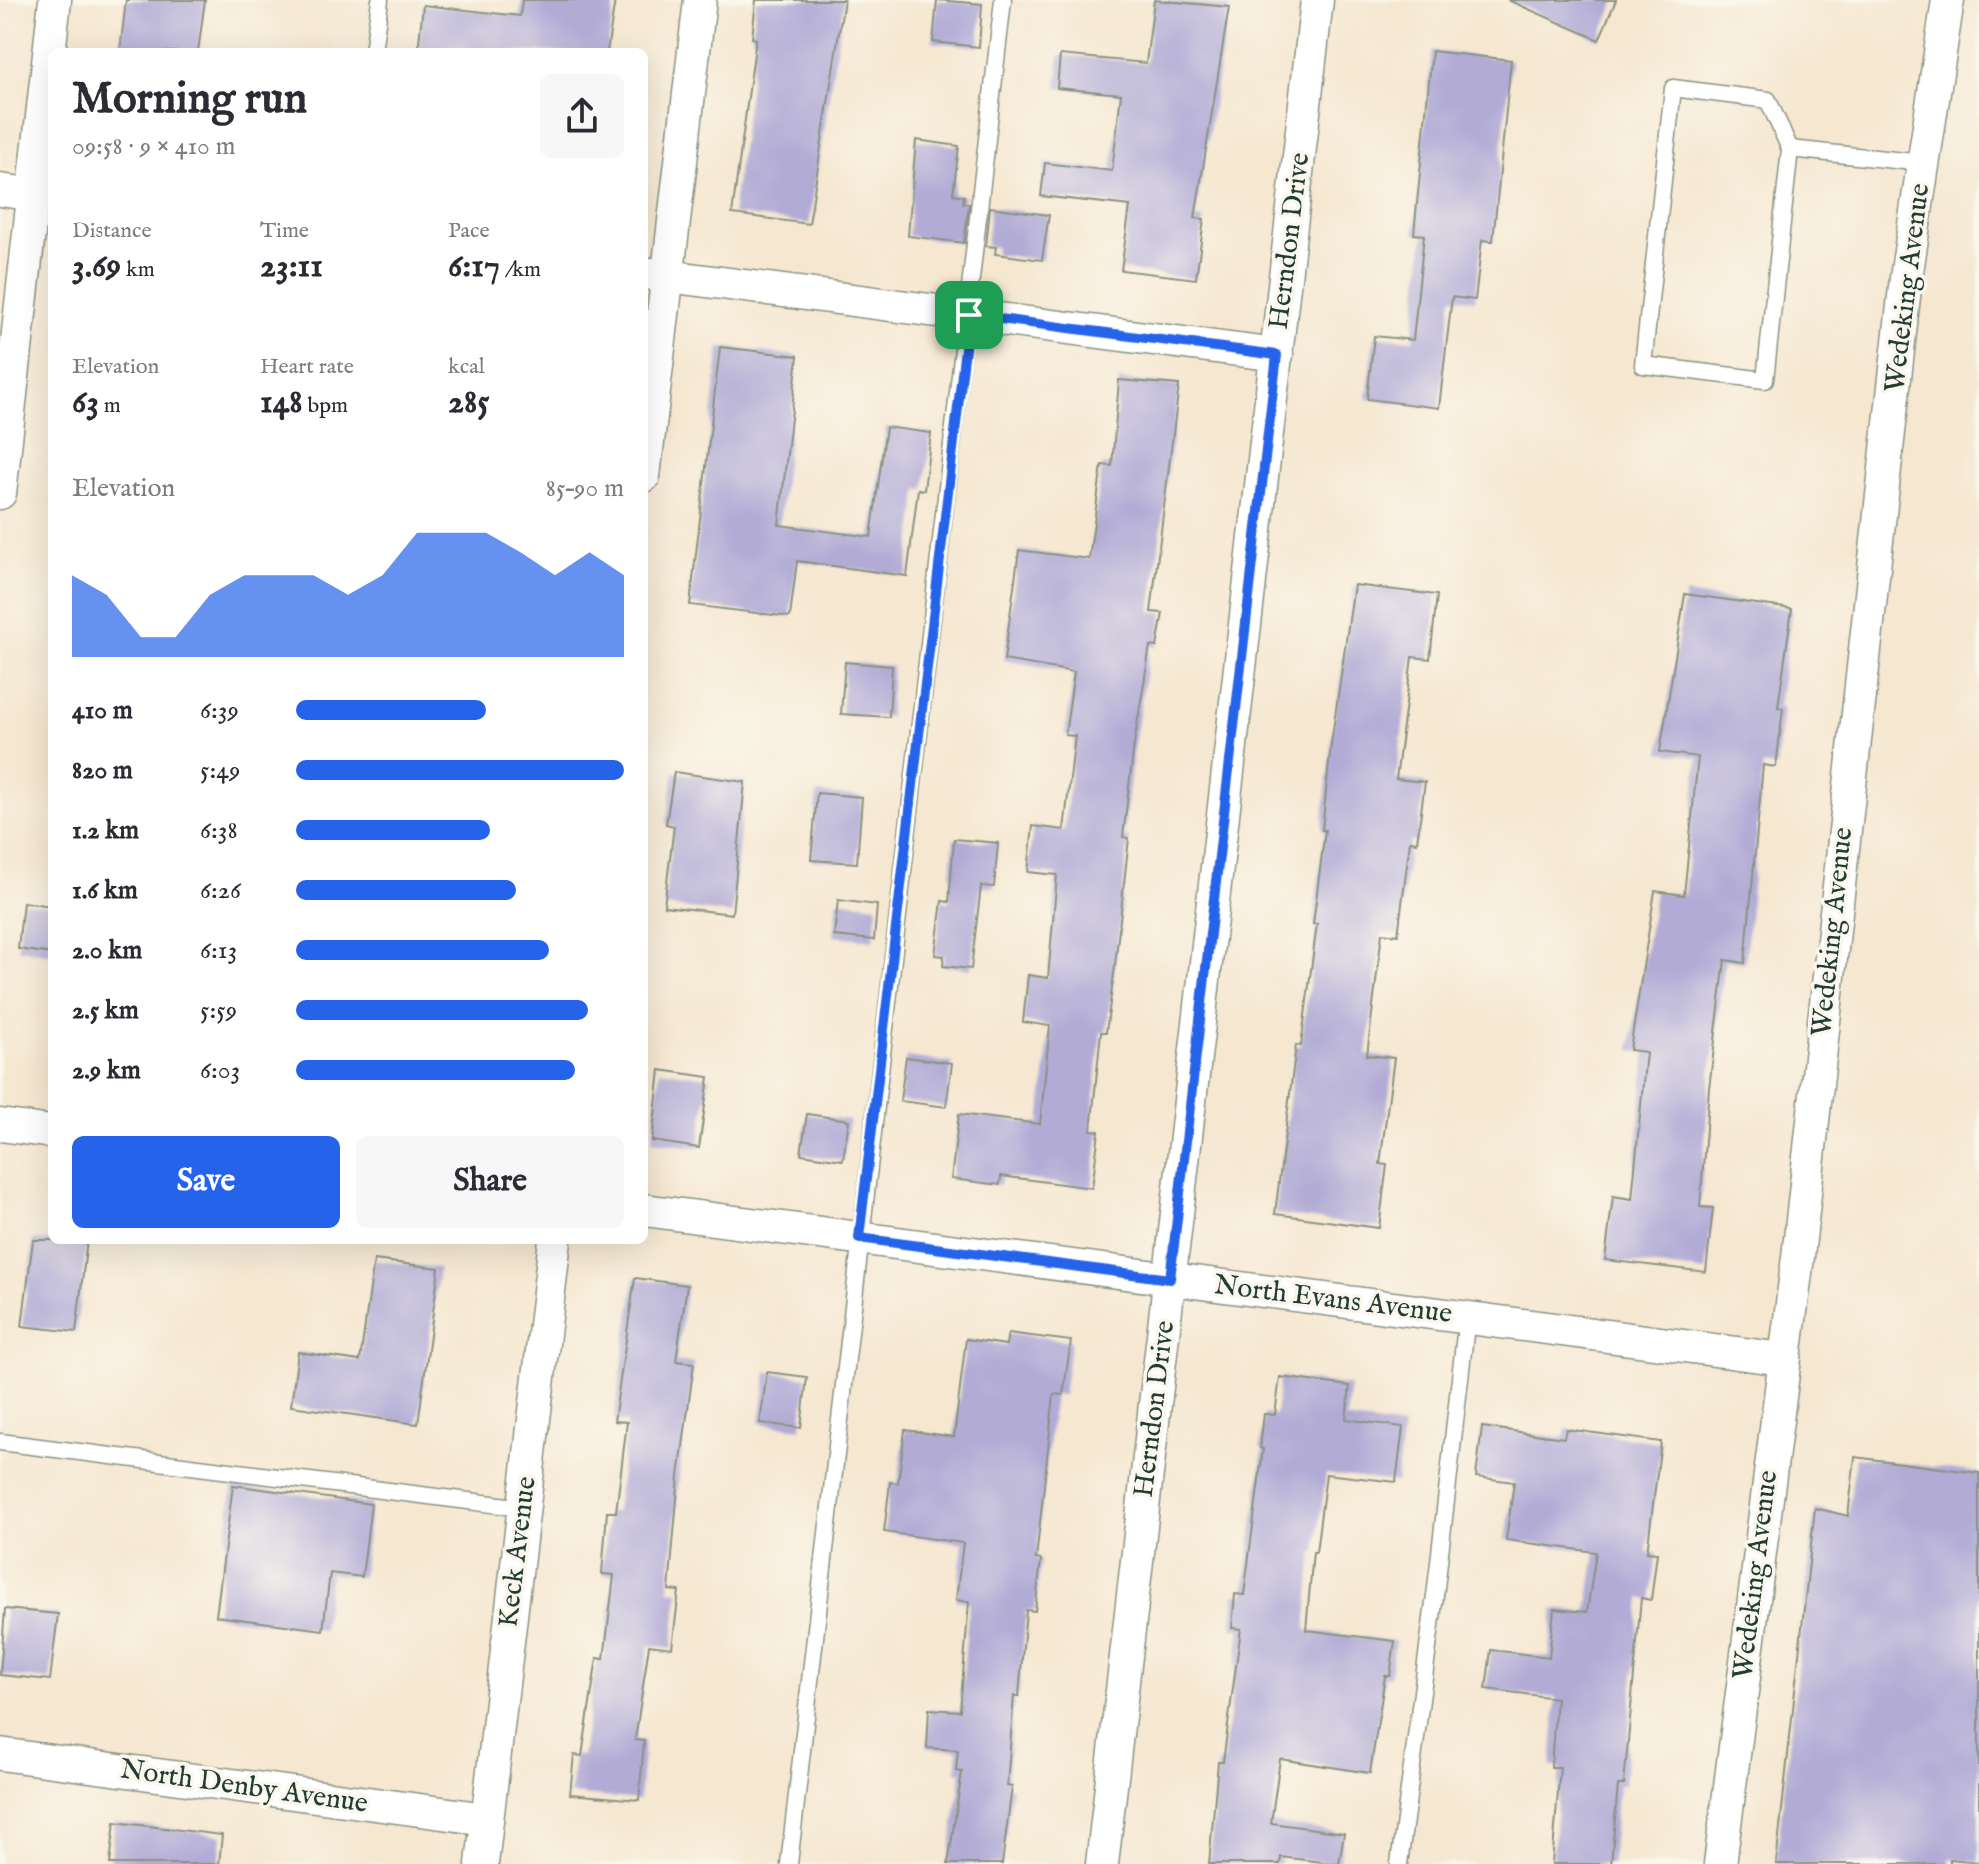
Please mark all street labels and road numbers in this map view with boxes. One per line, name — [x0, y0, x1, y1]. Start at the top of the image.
street label: Herndon Drive — [1262, 150, 1318, 331]
street label: Wedeking Avenue — [1878, 181, 1938, 394]
street label: Wedeking Avenue — [1805, 826, 1861, 1038]
street label: North Evans Avenue — [1212, 1268, 1454, 1332]
street label: Herndon Drive — [1127, 1318, 1183, 1499]
street label: Wedeking Avenue — [1726, 1468, 1786, 1681]
street label: Keck Avenue — [491, 1474, 545, 1629]
street label: North Denby Avenue — [118, 1752, 370, 1822]

